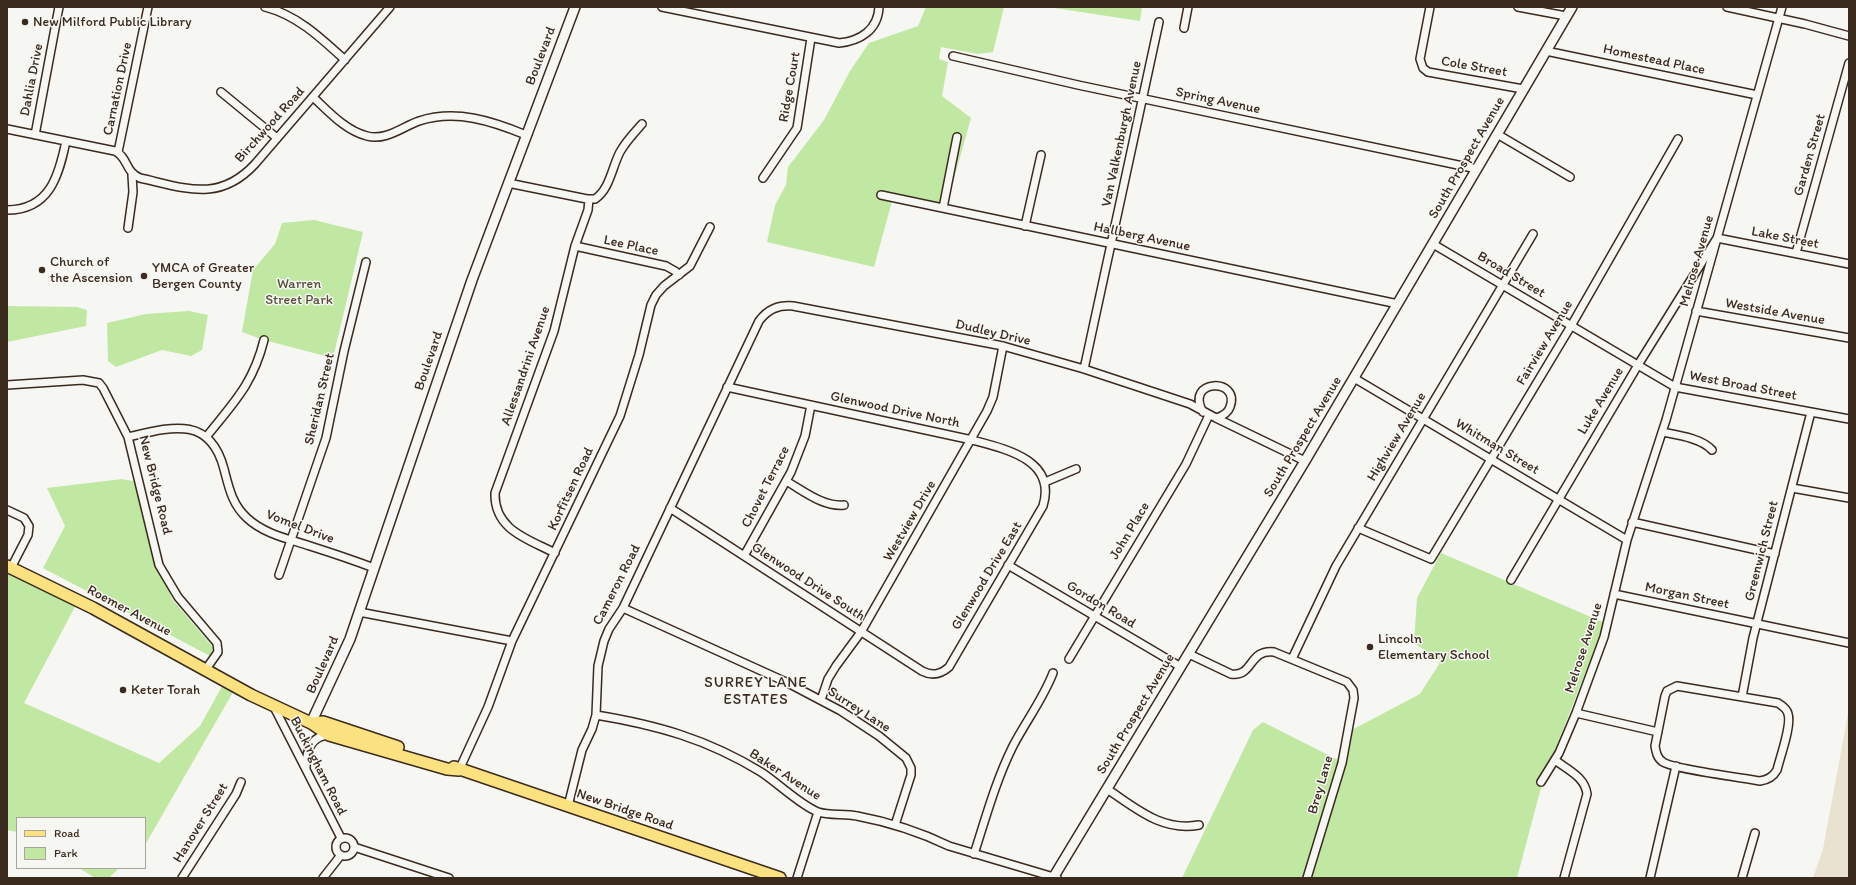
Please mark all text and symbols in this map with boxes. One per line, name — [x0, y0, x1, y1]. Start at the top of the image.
place label: New Milford Public Library — [33, 14, 192, 30]
marker: New Milford Public Library — [20, 17, 30, 27]
street label: Boulevard — [522, 24, 560, 88]
street label: Carnation Drive — [100, 41, 136, 137]
street label: Homestead Place — [1601, 41, 1707, 79]
street label: Dahlia Drive — [17, 42, 47, 118]
street label: Ridge Court — [776, 50, 804, 124]
street label: Cole Street — [1440, 53, 1508, 81]
street label: Van Valkenburgh Avenue — [1098, 60, 1146, 208]
street label: Birchwood Road — [231, 84, 309, 166]
street label: Spring Avenue — [1174, 84, 1262, 118]
street label: South Prospect Avenue — [1425, 94, 1509, 222]
street label: Garden Street — [1790, 112, 1830, 198]
street label: Melrose Avenue — [1676, 214, 1718, 308]
street label: Hallberg Avenue — [1092, 219, 1192, 255]
street label: Lake Street — [1750, 223, 1820, 253]
street label: Lee Place — [602, 232, 660, 260]
street label: Broad Street — [1474, 248, 1548, 302]
place label: Church of the Ascension — [50, 254, 133, 286]
place label: YMCA of Greater Bergen County — [152, 260, 254, 292]
marker: Church of the Ascension — [37, 265, 47, 275]
marker: YMCA of Greater Bergen County — [139, 271, 149, 281]
park label: Warren Street Park — [265, 276, 333, 308]
street label: Westside Avenue — [1724, 295, 1826, 329]
street label: Fairview Avenue — [1513, 297, 1577, 389]
street label: Allessandrini Avenue — [498, 304, 554, 428]
street label: Dudley Drive — [954, 316, 1032, 350]
street label: Boulevard — [411, 329, 447, 393]
street label: Sheridan Street — [301, 351, 339, 447]
street label: Luke Avenue — [1574, 364, 1628, 438]
street label: West Broad Street — [1688, 367, 1798, 405]
street label: South Prospect Avenue — [1260, 374, 1346, 500]
street label: Glenwood Drive North — [829, 388, 961, 432]
street label: Highview Avenue — [1364, 389, 1430, 485]
street label: Whitman Street — [1452, 415, 1542, 479]
street label: New Bridge Road — [135, 434, 175, 536]
street label: Chovet Terrace — [738, 443, 794, 531]
street label: Korfitsen Road — [544, 445, 598, 533]
street label: Westview Drive — [880, 478, 940, 564]
street label: John Place — [1106, 499, 1154, 563]
street label: Greenwich Street — [1741, 499, 1783, 603]
street label: Vomel Drive — [263, 506, 337, 548]
street label: Glenwood Drive East — [948, 519, 1026, 633]
street label: Glenwood Drive South — [748, 539, 868, 625]
street label: Cameron Road — [589, 542, 645, 628]
street label: Gordon Road — [1063, 578, 1139, 632]
street label: Morgan Street — [1643, 579, 1731, 613]
street label: Roemer Avenue — [84, 582, 174, 640]
street label: Melrose Avenue — [1561, 601, 1607, 695]
place label: Lincoln Elementary School — [1378, 631, 1490, 664]
street label: Boulevard — [303, 633, 343, 697]
marker: Lincoln Elementary School — [1365, 642, 1375, 652]
street label: South Prospect Avenue — [1093, 651, 1179, 777]
district label: SURREY LANE ESTATES — [704, 674, 808, 709]
place label: Keter Torah — [131, 682, 200, 698]
street label: Surrey Lane — [824, 683, 894, 737]
marker: Keter Torah — [118, 685, 128, 695]
street label: Buckingham Road — [286, 714, 350, 818]
street label: Baker Avenue — [746, 746, 824, 804]
street label: Brey Lane — [1305, 754, 1337, 816]
street label: Hanover Street — [170, 780, 232, 866]
street label: New Bridge Road — [574, 786, 676, 834]
legend — [16, 817, 146, 869]
text: Road — [54, 826, 80, 840]
text: Park — [54, 846, 78, 860]

